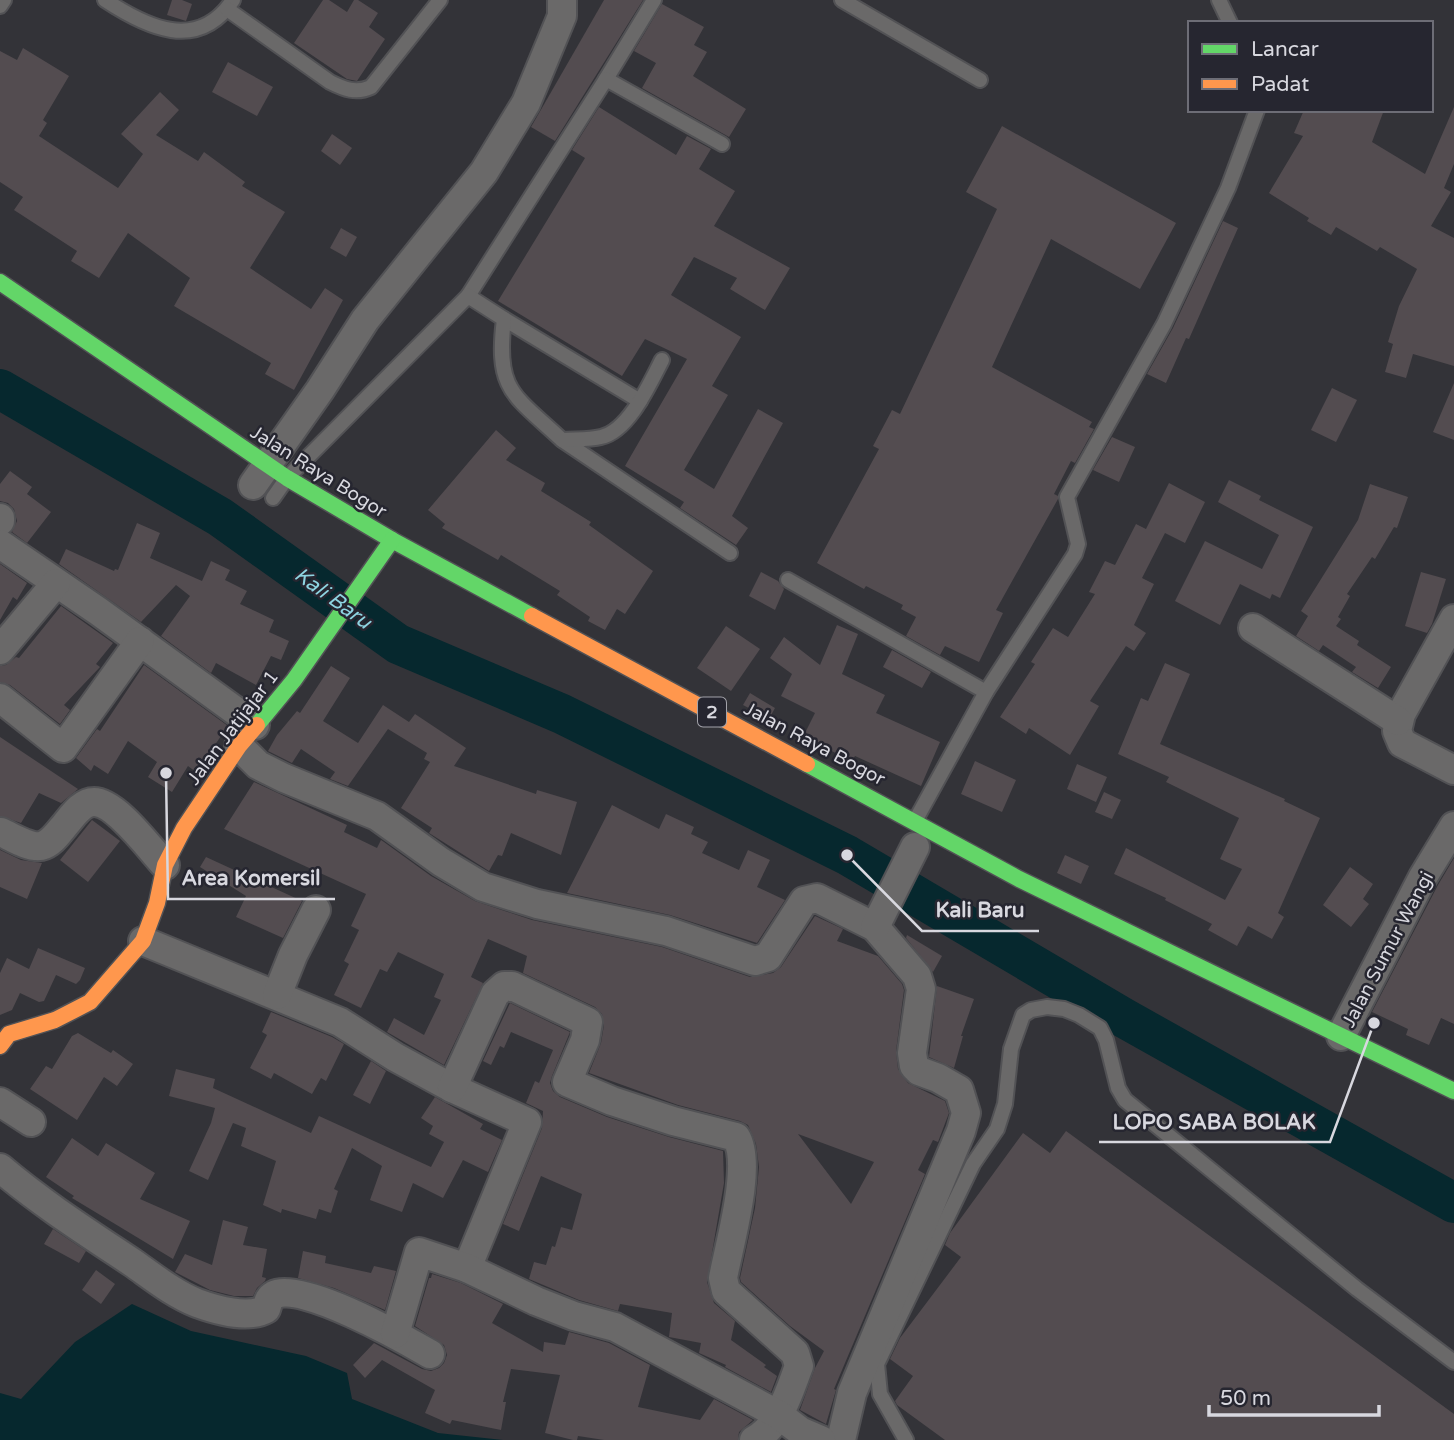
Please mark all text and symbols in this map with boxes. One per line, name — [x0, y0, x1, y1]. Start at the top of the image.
legend — [1188, 21, 1433, 112]
text: Lancar — [1251, 37, 1319, 62]
text: Padat — [1251, 72, 1309, 97]
street label: Jalan Raya Bogor — [246, 421, 391, 523]
water label: Kali Baru — [289, 562, 377, 635]
street label: Jalan Jatijajar 1 — [183, 666, 283, 789]
street label: Jalan Raya Bogor — [740, 697, 889, 791]
road number: 2 — [698, 698, 726, 726]
callout: Area Komersil — [168, 857, 335, 899]
text: Area Komersil — [182, 866, 321, 891]
street label: Jalan Sumur Wangi — [1338, 868, 1438, 1031]
callout: Kali Baru — [922, 889, 1039, 931]
text: Kali Baru — [936, 898, 1024, 923]
callout: LOPO SABA BOLAK — [1099, 1100, 1330, 1142]
text: LOPO SABA BOLAK — [1112, 1110, 1316, 1135]
scale bar — [1209, 1374, 1379, 1418]
text: 50 m — [1220, 1386, 1271, 1411]

